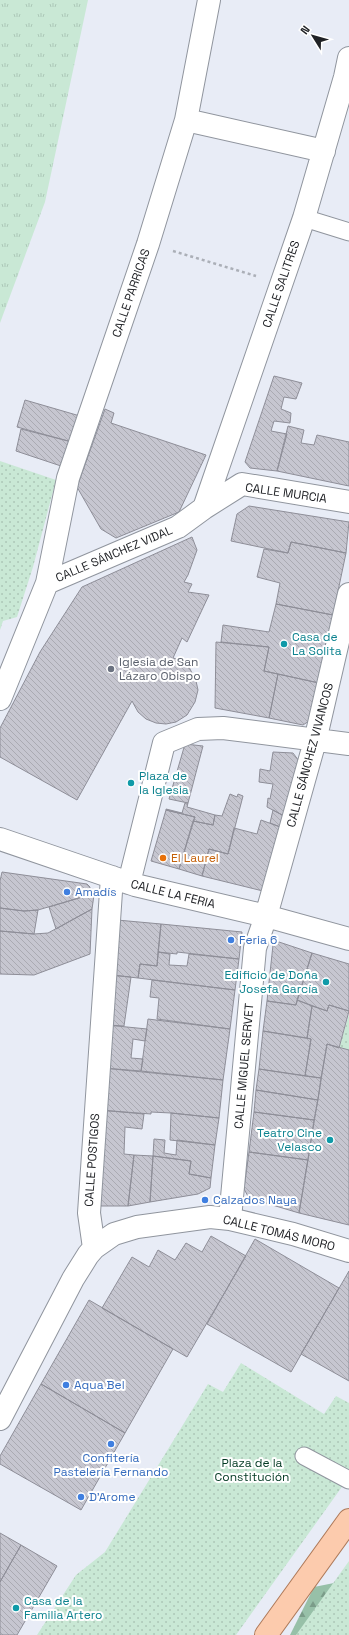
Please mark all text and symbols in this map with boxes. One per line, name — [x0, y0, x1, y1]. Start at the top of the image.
north arrow — [293, 16, 333, 56]
text: N — [297, 23, 313, 37]
street label: CALLE SALITRES — [259, 238, 303, 330]
street label: CALLE PARRICAS — [108, 247, 154, 339]
street label: CALLE MURCIA — [244, 479, 328, 507]
street label: CALLE SÁNCHEZ VIDAL — [53, 522, 175, 586]
place label: Casa de La Solita — [292, 629, 342, 659]
marker: Casa de La Solita — [279, 639, 289, 649]
place label: Iglesia de San Lázaro Obispo — [119, 654, 201, 684]
marker: Iglesia de San Lázaro Obispo — [106, 664, 116, 674]
street label: CALLE SÁNCHEZ VIVANCOS — [283, 681, 337, 829]
place label: Plaza de la Iglesia — [139, 768, 189, 798]
marker: Plaza de la Iglesia — [126, 778, 136, 788]
place label: El Laurel — [171, 850, 219, 866]
marker: El Laurel — [158, 853, 168, 863]
street label: CALLE LA FERIA — [129, 876, 217, 912]
place label: Amadís — [75, 884, 117, 900]
marker: Amadís — [62, 887, 72, 897]
place label: Feria 6 — [239, 932, 277, 948]
marker: Feria 6 — [226, 935, 236, 945]
place label: Edificio de Doña Josefa García — [224, 967, 318, 997]
marker: Edificio de Doña Josefa García — [321, 977, 331, 987]
street label: CALLE MIGUEL SERVET — [231, 1002, 257, 1130]
street label: CALLE POSTIGOS — [81, 1113, 103, 1207]
place label: Teatro Cine Velasco — [257, 1125, 322, 1155]
marker: Teatro Cine Velasco — [325, 1135, 335, 1145]
place label: Calzados Naya — [213, 1192, 297, 1208]
marker: Calzados Naya — [200, 1195, 210, 1205]
street label: CALLE TOMÁS MORO — [221, 1211, 337, 1255]
place label: Aqua Bel — [74, 1377, 125, 1393]
marker: Aqua Bel — [61, 1380, 71, 1390]
marker: Confitería Pastelería Fernando — [106, 1439, 116, 1449]
place label: Confitería Pastelería Fernando — [54, 1450, 168, 1480]
park label: Plaza de la Constitución — [215, 1455, 289, 1485]
place label: D'Arome — [89, 1489, 136, 1505]
marker: D'Arome — [76, 1492, 86, 1502]
place label: Casa de la Familia Artero — [24, 1593, 102, 1623]
marker: Casa de la Familia Artero — [11, 1603, 21, 1613]

